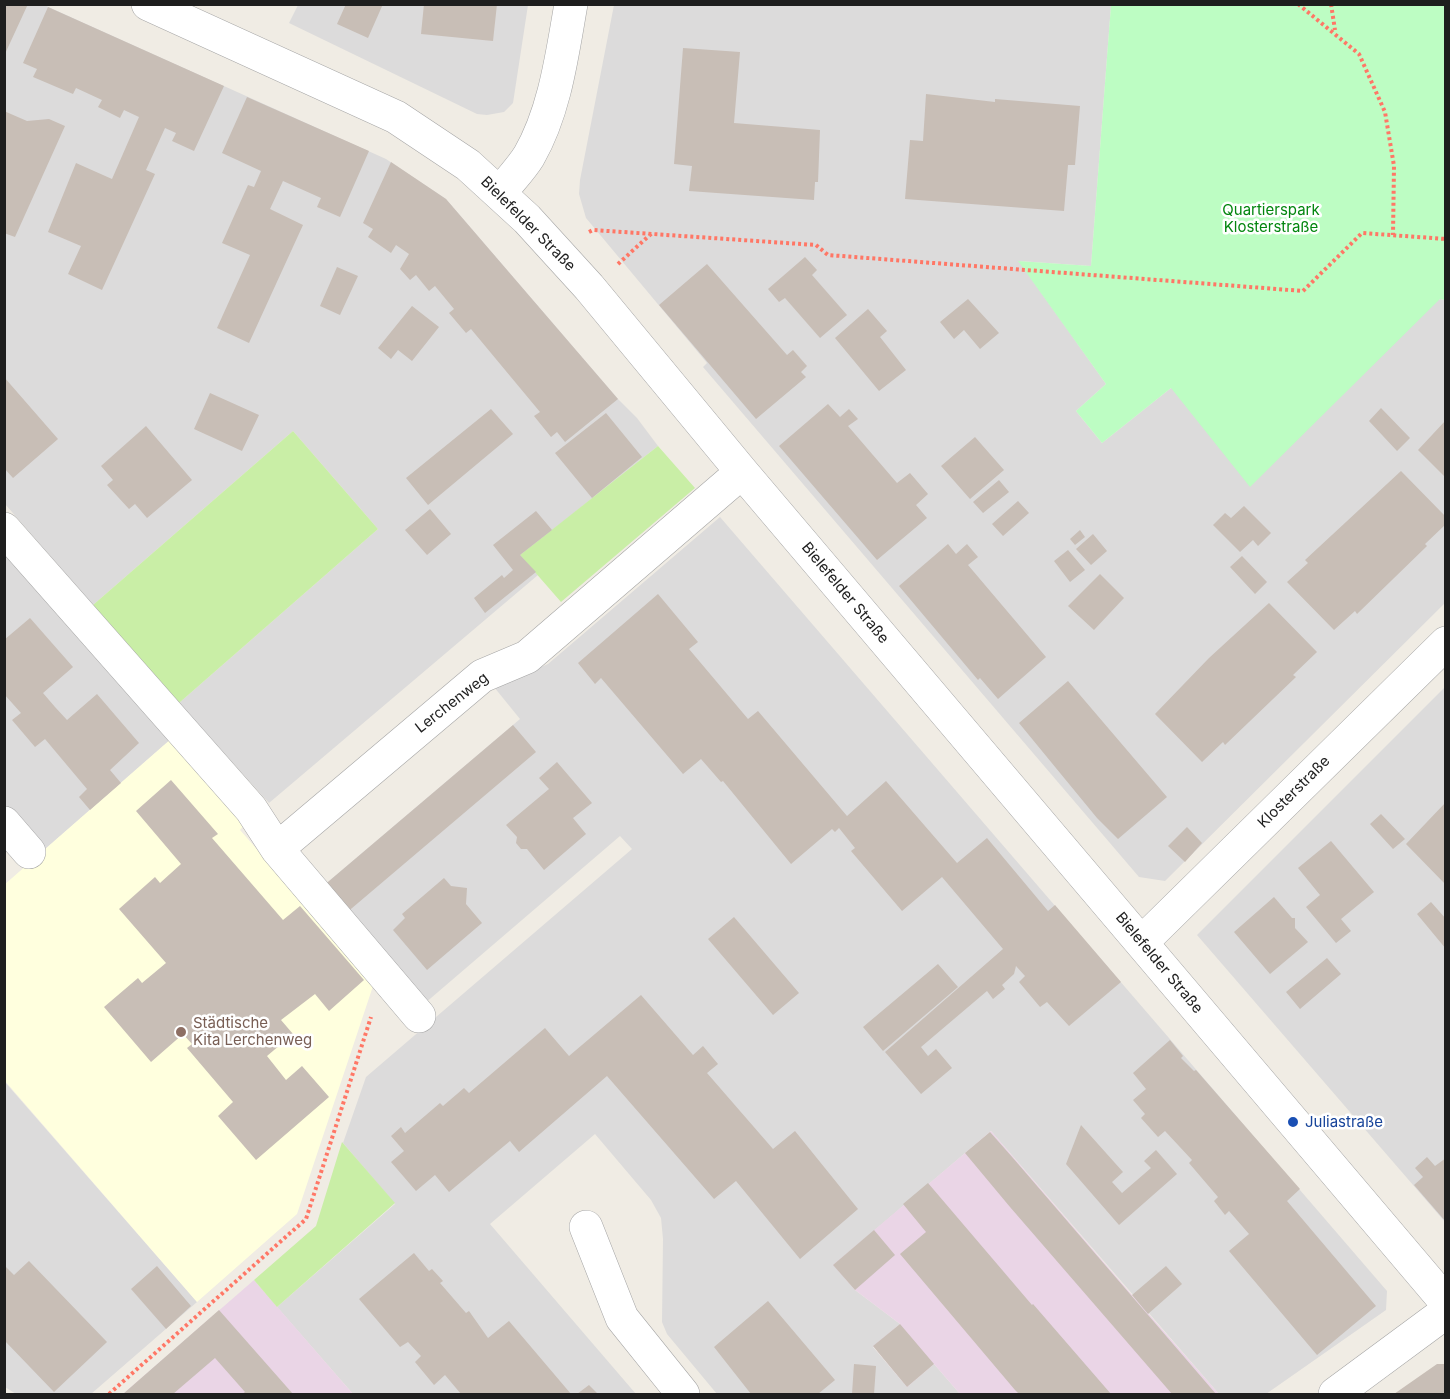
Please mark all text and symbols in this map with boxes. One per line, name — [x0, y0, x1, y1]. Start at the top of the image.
street label: Bielefelder Straße — [477, 173, 579, 275]
park label: Quartierspark Klosterstraße — [1222, 201, 1320, 236]
street label: Bielefelder Straße — [797, 539, 893, 647]
street label: Lerchenweg — [412, 669, 492, 737]
street label: Klosterstraße — [1254, 752, 1334, 832]
street label: Bielefelder Straße — [1111, 909, 1207, 1017]
place label: Städtische Kita Lerchenweg — [193, 1014, 312, 1049]
marker: Städtische Kita Lerchenweg — [174, 1025, 188, 1039]
place label: Juliastraße — [1305, 1113, 1383, 1131]
marker: Juliastraße — [1286, 1115, 1300, 1129]

